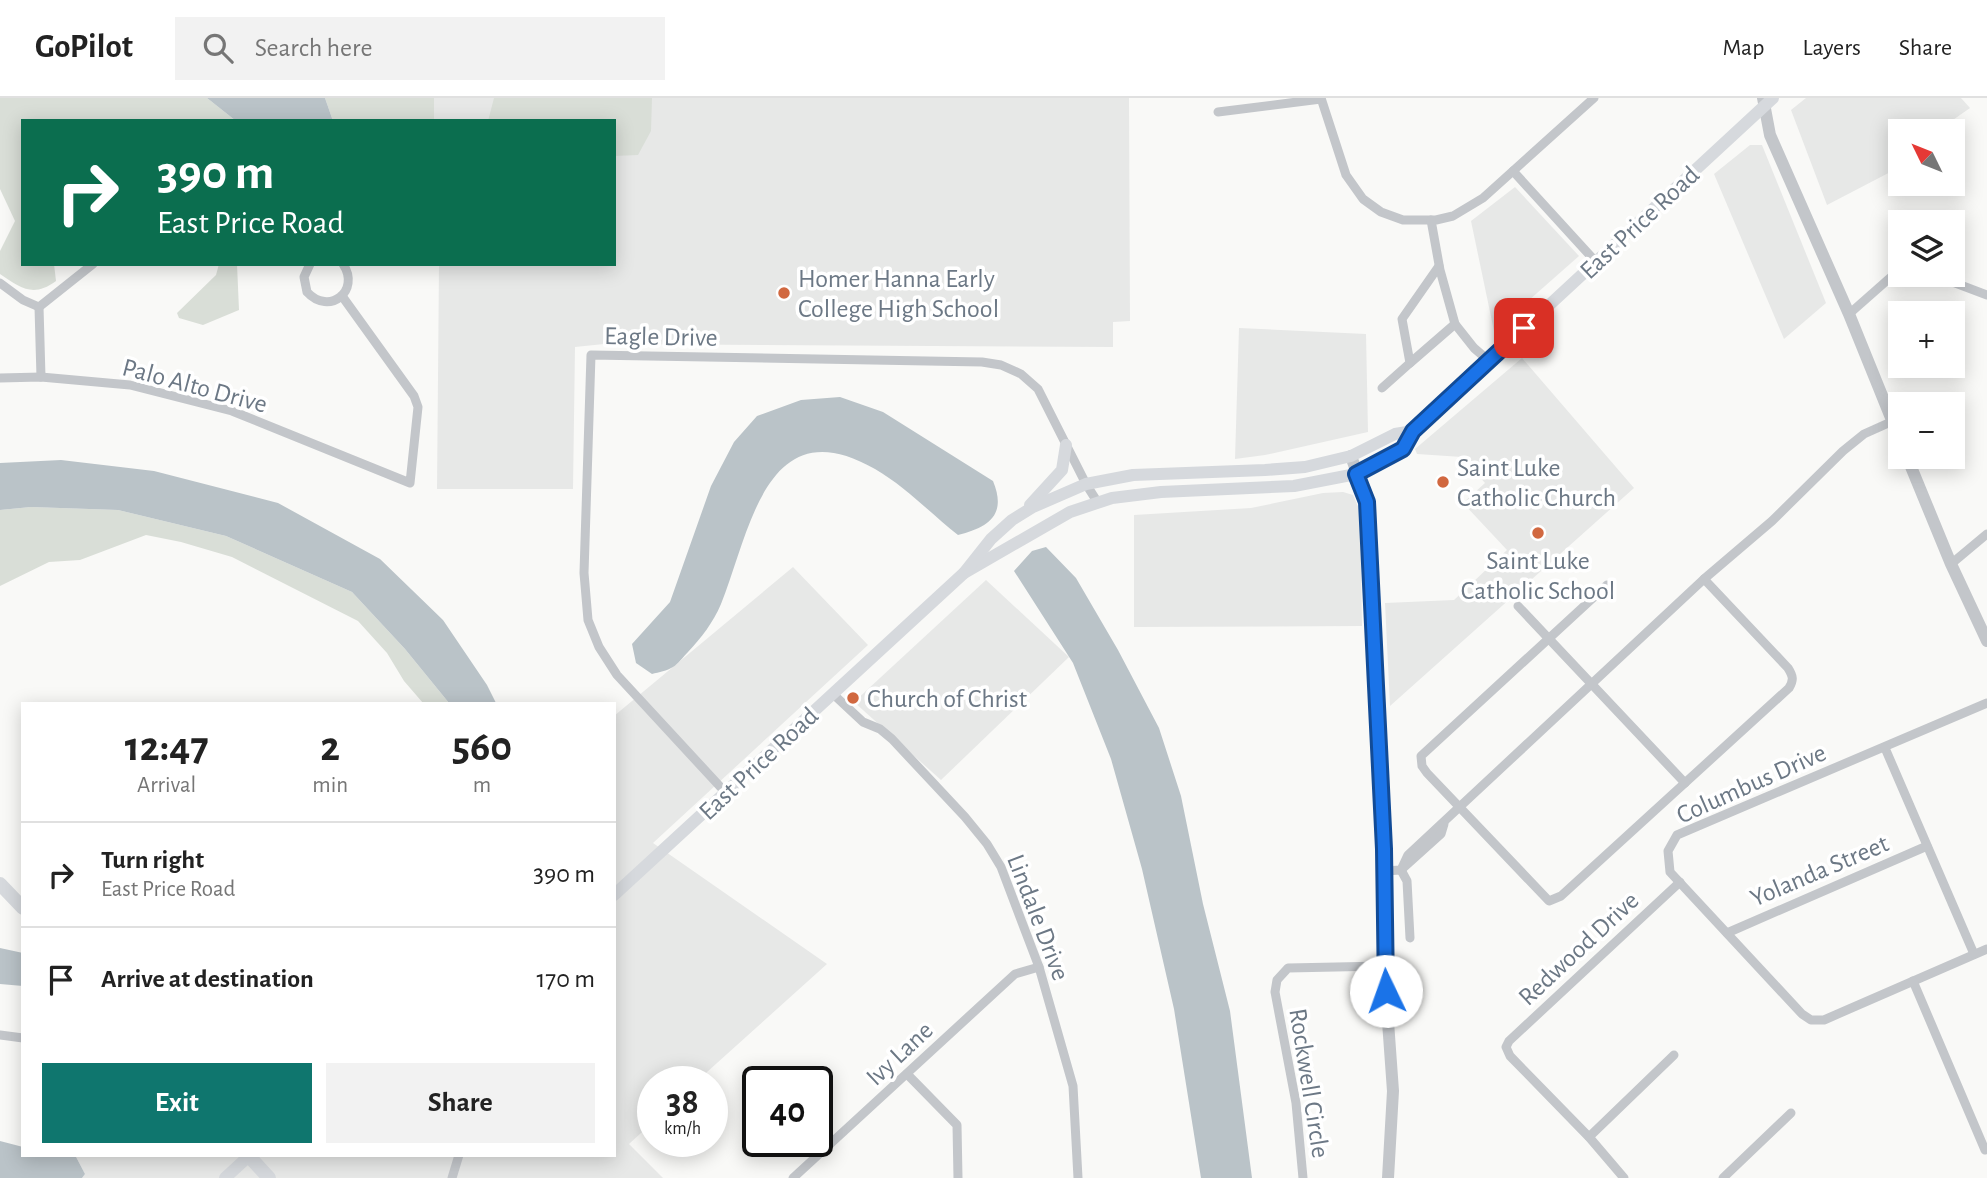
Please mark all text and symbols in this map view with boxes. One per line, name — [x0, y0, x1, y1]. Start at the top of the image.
search box — [175, 17, 665, 80]
icon: search — [199, 29, 237, 67]
text: GoPilot — [35, 31, 133, 64]
text: Search here — [255, 35, 372, 61]
text: Map — [1722, 36, 1764, 60]
text: Layers — [1802, 36, 1861, 60]
text: Share — [1899, 36, 1952, 60]
north arrow — [1888, 119, 1965, 196]
map controls — [1888, 119, 1965, 469]
icon: right — [42, 147, 133, 238]
text: 390 m — [157, 149, 274, 198]
street label: East Price Road — [1575, 161, 1704, 284]
text: East Price Road — [157, 207, 344, 239]
button: layers — [1888, 210, 1965, 287]
place label: Homer Hanna Early College High School — [798, 266, 999, 322]
marker: Homer Hanna Early College High School — [776, 285, 792, 301]
pin — [1494, 298, 1554, 358]
button: + — [1888, 301, 1965, 378]
icon: arrive — [1505, 309, 1543, 347]
street label: Eagle Drive — [604, 323, 718, 351]
street label: Palo Alto Drive — [119, 354, 270, 418]
button: − — [1888, 392, 1965, 469]
place label: Saint Luke Catholic Church — [1457, 455, 1616, 511]
marker: Saint Luke Catholic Church — [1435, 474, 1451, 490]
marker: Saint Luke Catholic School — [1530, 525, 1546, 541]
place label: Saint Luke Catholic School — [1461, 548, 1615, 604]
place label: Church of Christ — [867, 686, 1027, 712]
marker: Church of Christ — [845, 690, 861, 706]
street label: East Price Road — [694, 702, 823, 825]
text: 12:47 — [125, 726, 209, 768]
text: 2 — [320, 726, 340, 768]
text: 560 — [452, 726, 512, 768]
street label: Columbus Drive — [1673, 739, 1830, 828]
text: Arrival — [137, 774, 196, 797]
text: min — [312, 774, 348, 797]
text: m — [473, 774, 491, 797]
street label: Yolanda Street — [1746, 830, 1892, 912]
text: Turn right — [101, 847, 204, 873]
street label: Lindale Drive — [1002, 851, 1074, 984]
icon: right — [42, 856, 80, 894]
text: 390 m — [533, 861, 595, 887]
text: East Price Road — [101, 878, 236, 901]
street label: Redwood Drive — [1514, 887, 1644, 1011]
position arrow — [1349, 954, 1423, 1028]
icon: arrive — [42, 961, 80, 999]
text: Arrive at destination — [101, 966, 314, 992]
text: 170 m — [536, 966, 595, 992]
street label: Rockwell Circle — [1284, 1007, 1334, 1160]
street label: Ivy Lane — [861, 1017, 938, 1091]
button: Exit — [42, 1063, 312, 1143]
button: Share — [326, 1063, 595, 1143]
speed limit sign: 40 — [742, 1066, 833, 1157]
text: 38 — [666, 1085, 699, 1120]
text: km/h — [664, 1120, 701, 1138]

